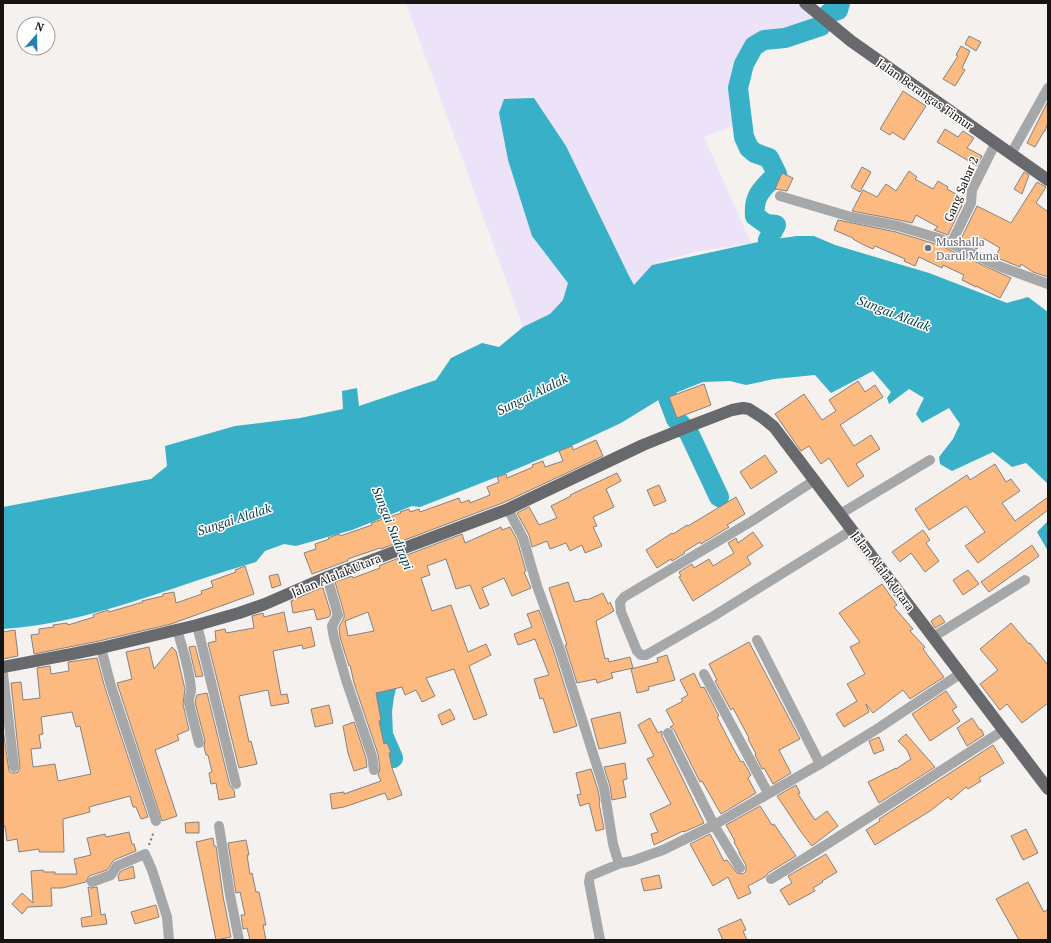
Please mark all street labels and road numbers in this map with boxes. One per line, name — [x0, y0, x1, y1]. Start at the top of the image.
street label: Jalan Berangas Timur — [874, 55, 976, 133]
street label: Gang Sabar 2 — [940, 154, 982, 224]
street label: Jalan Alalak Utara — [848, 528, 918, 614]
street label: Jalan Alalak Utara — [289, 550, 383, 600]

